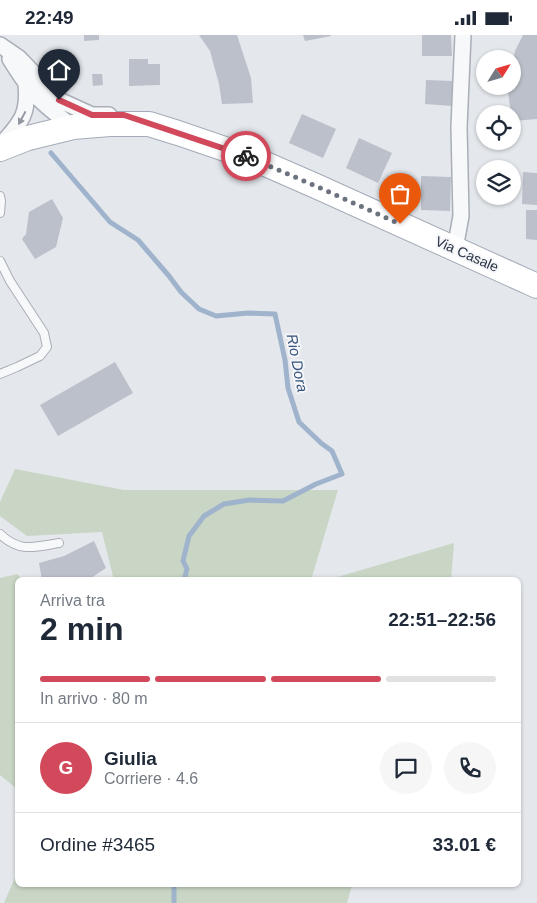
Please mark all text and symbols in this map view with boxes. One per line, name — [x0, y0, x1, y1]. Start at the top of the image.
text: 22:49 — [25, 7, 74, 28]
pin — [38, 49, 80, 100]
north arrow — [476, 50, 521, 95]
map controls — [476, 50, 521, 205]
icon: home — [45, 56, 73, 84]
button: locate — [476, 105, 521, 150]
one-way arrow — [18, 111, 26, 126]
courier — [221, 131, 271, 181]
icon: bike — [232, 142, 260, 170]
button: layers — [476, 160, 521, 205]
pin — [379, 173, 421, 224]
icon: bag — [386, 180, 414, 208]
street label: Via Casale — [433, 233, 501, 275]
water label: Rio Dora — [284, 332, 311, 394]
text: Arriva tra — [40, 592, 105, 609]
text: 22:51–22:56 — [388, 609, 496, 630]
text: 2 min — [40, 611, 124, 647]
text: In arrivo · 80 m — [40, 690, 148, 707]
button: chat — [380, 742, 432, 794]
button: phone — [444, 742, 496, 794]
text: Giulia — [104, 748, 157, 769]
text: G — [59, 757, 73, 778]
text: Corriere · 4.6 — [104, 770, 198, 787]
text: Ordine #3465 — [40, 834, 155, 855]
text: 33.01 € — [433, 834, 496, 855]

